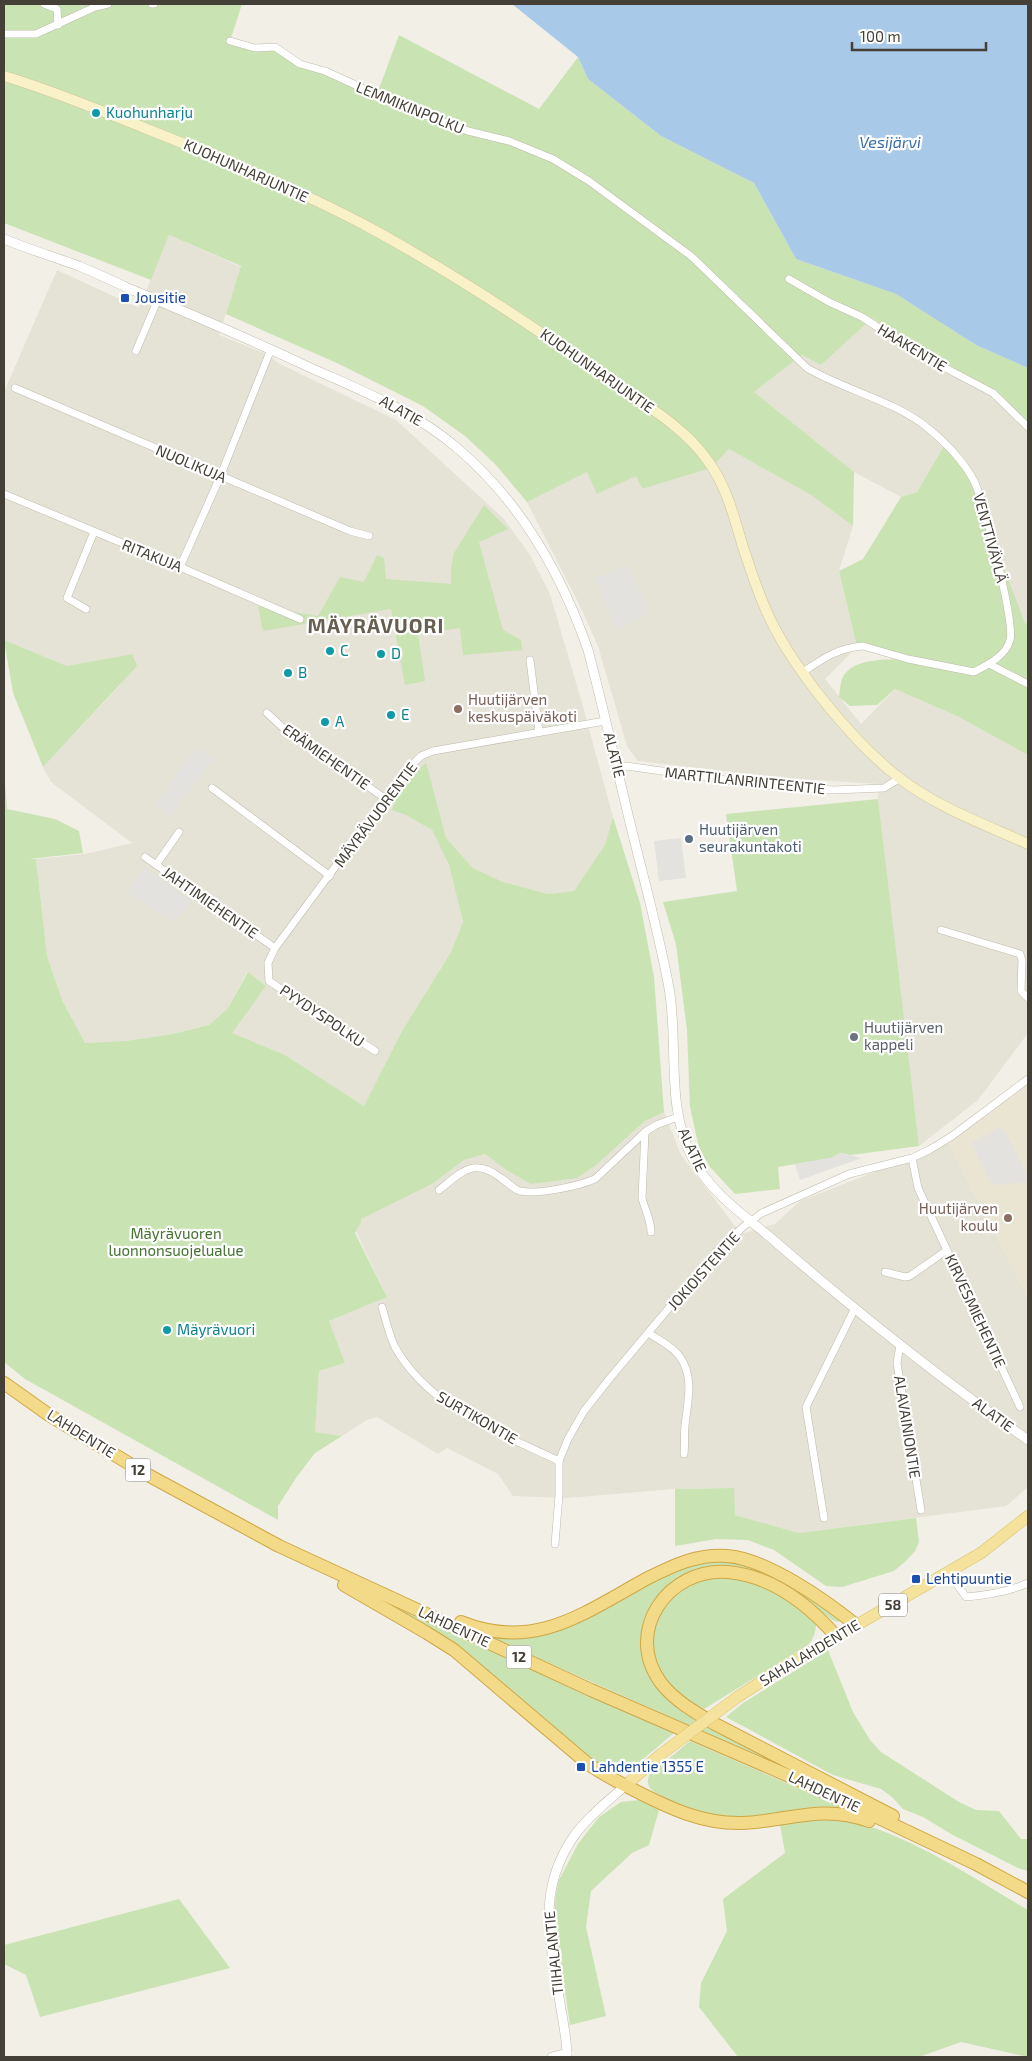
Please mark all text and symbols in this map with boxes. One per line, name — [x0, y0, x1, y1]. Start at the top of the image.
scale bar — [852, 20, 986, 52]
text: 100 m — [860, 27, 901, 45]
street label: LEMMIKINPOLKU — [354, 77, 467, 137]
place label: Kuohunharju — [106, 103, 193, 122]
marker: Kuohunharju — [90, 107, 102, 119]
water label: Vesijärvi — [859, 132, 921, 152]
street label: KUOHUNHARJUNTIE — [181, 134, 312, 206]
place label: Jousitie — [135, 288, 186, 306]
marker: Jousitie — [119, 292, 131, 304]
street label: HAAKENTIE — [875, 319, 950, 375]
street label: KUOHUNHARJUNTIE — [537, 324, 658, 416]
street label: ALATIE — [377, 391, 426, 429]
street label: NUOLIKUJA — [153, 440, 230, 486]
street label: VENTTIVÄYLÄ — [970, 491, 1012, 585]
street label: RITAKUJA — [120, 535, 186, 576]
district label: MÄYRÄVUORI — [308, 613, 444, 637]
place label: C — [340, 641, 349, 659]
place label: D — [391, 644, 401, 662]
marker: C — [324, 645, 336, 657]
marker: D — [375, 648, 387, 660]
place label: B — [298, 663, 307, 681]
marker: B — [282, 667, 294, 679]
place label: Huutijärven keskuspäiväkoti — [468, 690, 577, 725]
marker: Huutijärven keskuspäiväkoti — [452, 703, 464, 715]
place label: E — [401, 705, 409, 723]
marker: E — [385, 709, 397, 721]
place label: A — [335, 712, 345, 730]
marker: A — [319, 716, 331, 728]
street label: ERÄMIEHENTIE — [279, 719, 374, 793]
street label: ALATIE — [601, 730, 629, 780]
street label: MÄYRÄVUORENTIE — [330, 758, 421, 870]
street label: MARTTILANRINTEENTIE — [664, 763, 826, 797]
place label: Huutijärven seurakuntakoti — [699, 820, 802, 855]
marker: Huutijärven seurakuntakoti — [683, 833, 695, 845]
street label: JAHTIMIEHENTIE — [159, 863, 262, 942]
street label: PYYDYSPOLKU — [277, 980, 368, 1050]
place label: Huutijärven kappeli — [864, 1018, 943, 1053]
marker: Huutijärven kappeli — [848, 1031, 860, 1043]
street label: ALATIE — [675, 1125, 711, 1174]
place label: Huutijärven koulu — [919, 1199, 998, 1234]
marker: Huutijärven koulu — [1002, 1212, 1014, 1224]
park label: Mäyrävuoren luonnonsuojelualue — [109, 1224, 244, 1260]
street label: JOKIOISTENTIE — [663, 1228, 743, 1313]
street label: KIRVESMIEHENTIE — [942, 1251, 1010, 1370]
place label: Mäyrävuori — [177, 1320, 255, 1338]
marker: Mäyrävuori — [161, 1324, 173, 1336]
street label: ALAVAINIONTIE — [891, 1374, 925, 1480]
street label: SURTIKONTIE — [434, 1387, 521, 1448]
street label: ALATIE — [969, 1393, 1018, 1435]
street label: LAHDENTIE — [44, 1405, 119, 1461]
road number: 12 — [126, 1458, 150, 1482]
place label: Lehtipuuntie — [926, 1569, 1012, 1587]
marker: Lehtipuuntie — [910, 1573, 922, 1585]
road number: 58 — [879, 1594, 907, 1616]
street label: LAHDENTIE — [416, 1602, 493, 1651]
street label: SAHALAHDENTIE — [756, 1615, 863, 1689]
road number: 12 — [506, 1645, 532, 1668]
place label: Lahdentie 1355 E — [591, 1757, 704, 1775]
marker: Lahdentie 1355 E — [575, 1761, 587, 1773]
street label: LAHDENTIE — [786, 1767, 863, 1816]
street label: TIIHALANTIE — [540, 1910, 566, 1996]

